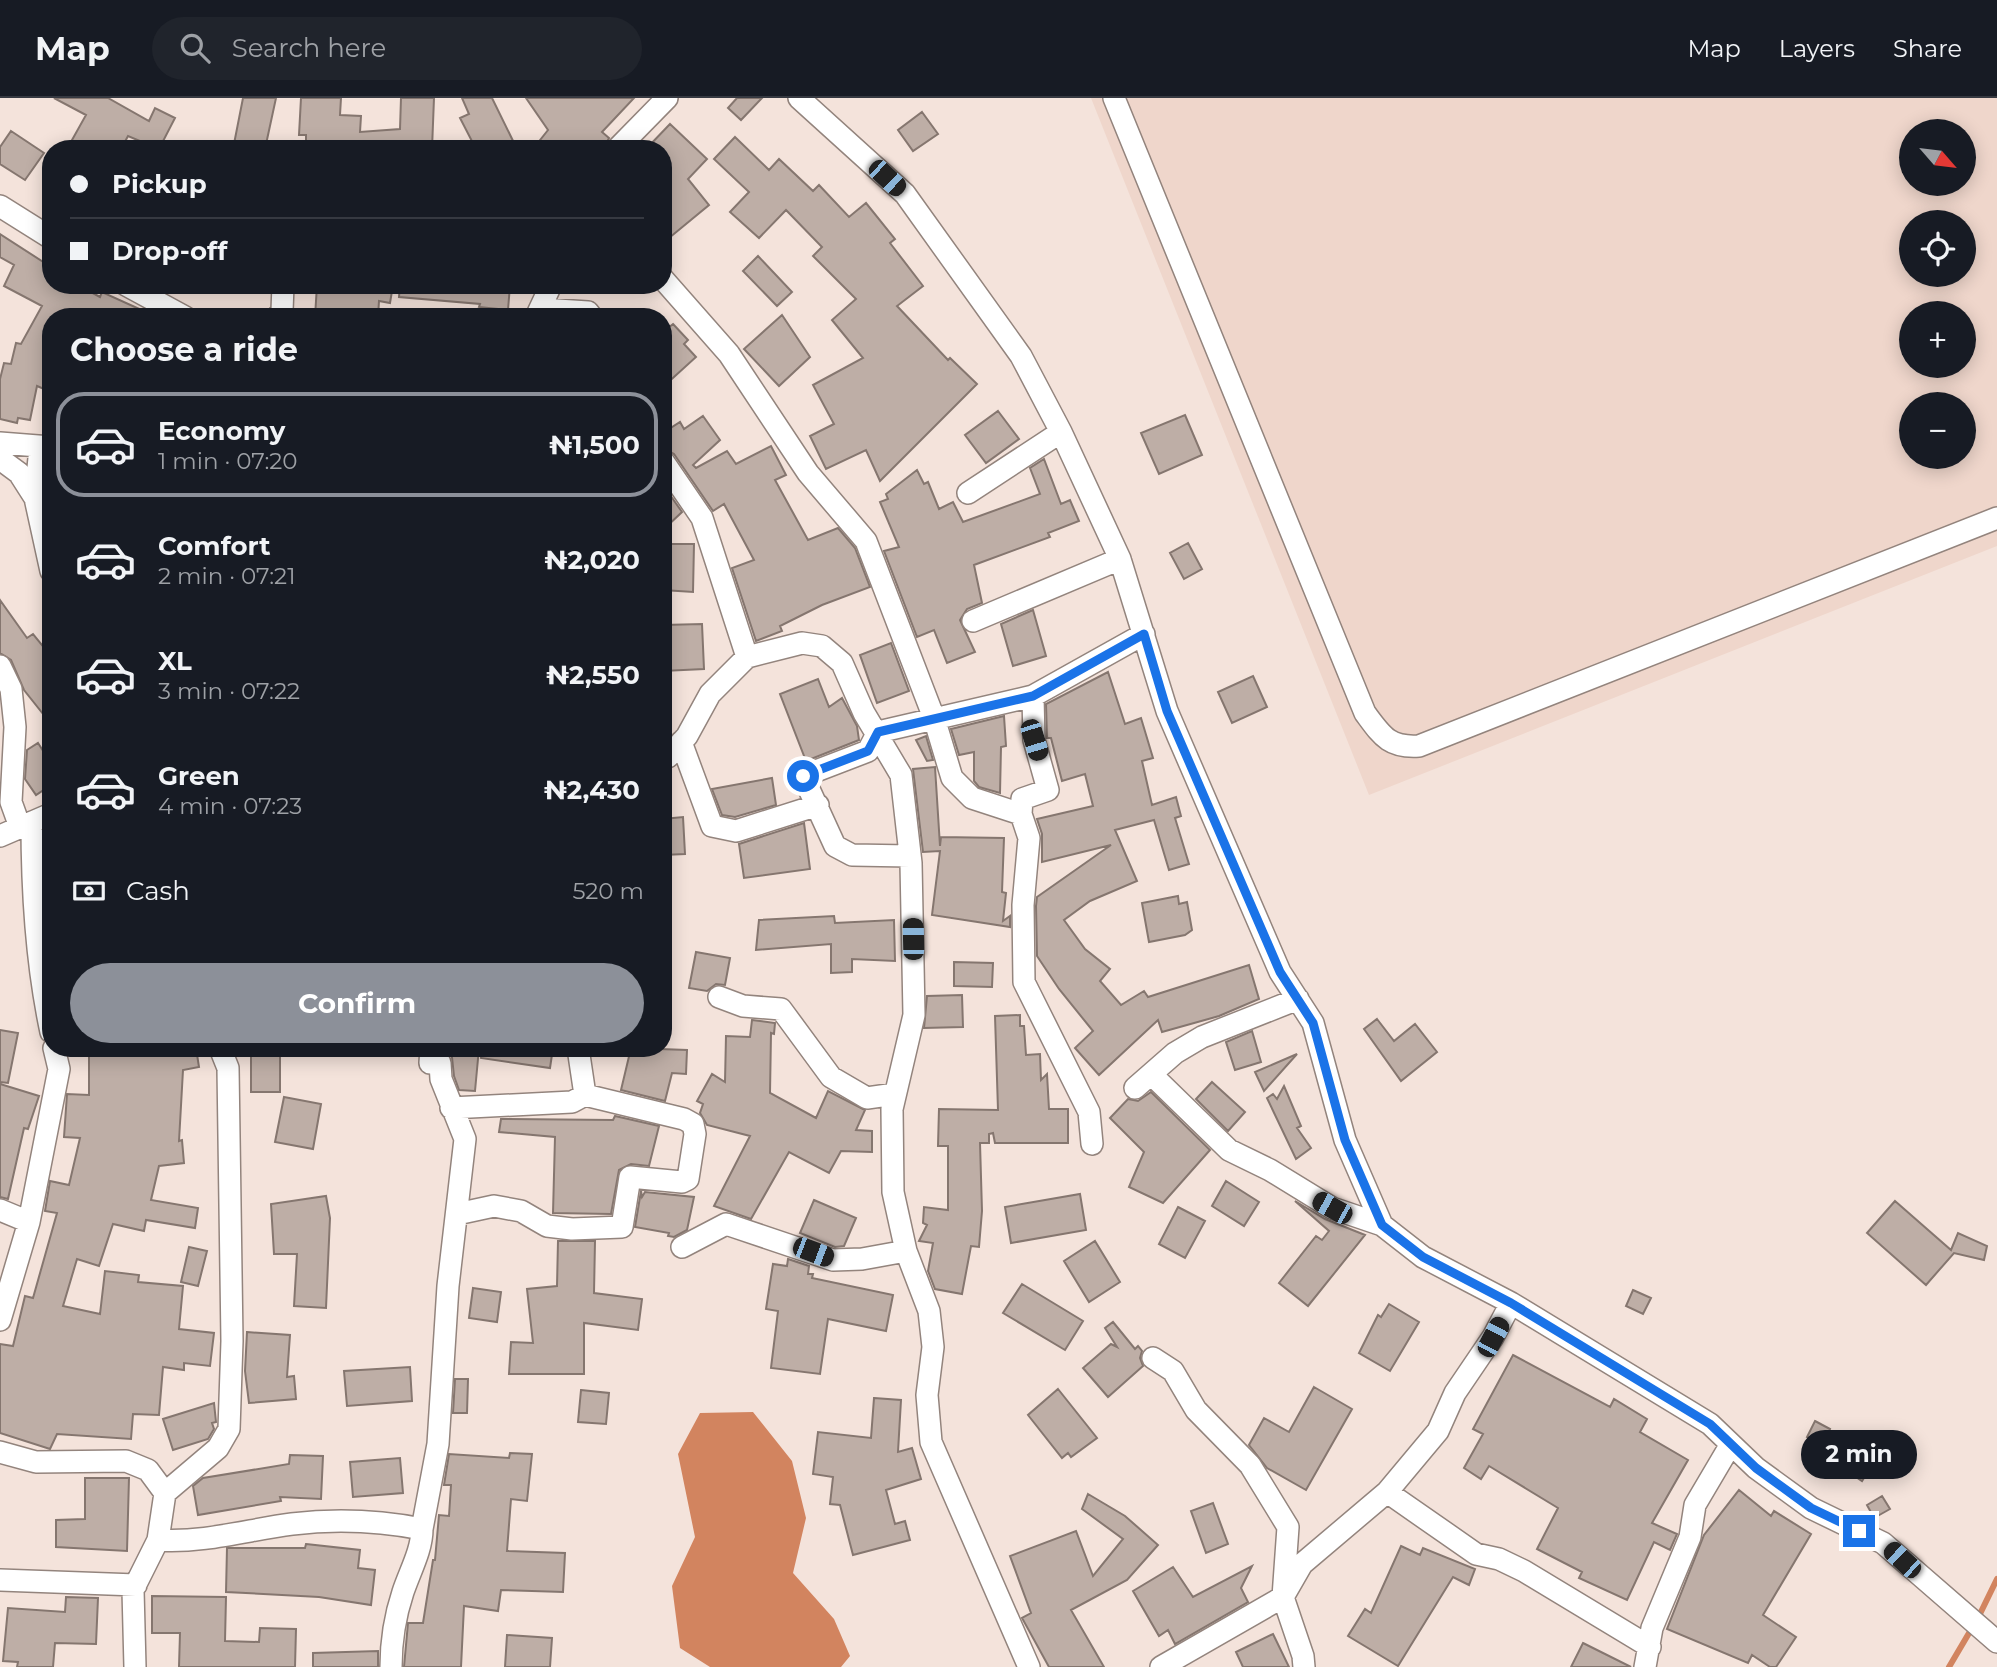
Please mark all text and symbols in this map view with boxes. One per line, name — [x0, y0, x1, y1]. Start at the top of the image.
search box — [152, 17, 642, 80]
text: Map — [35, 28, 110, 68]
icon: search — [176, 29, 214, 67]
text: Search here — [232, 32, 386, 64]
text: Map — [1687, 34, 1741, 63]
text: Layers — [1779, 34, 1855, 63]
text: Share — [1893, 34, 1962, 63]
north arrow — [1899, 119, 1976, 196]
map controls — [1899, 119, 1976, 469]
car — [865, 156, 910, 200]
text: Pickup — [112, 168, 207, 200]
button: locate — [1899, 210, 1976, 287]
text: Drop-off — [112, 235, 227, 267]
button: + — [1899, 301, 1976, 378]
text: Choose a ride — [70, 330, 298, 369]
button: − — [1899, 392, 1976, 469]
icon: car — [74, 413, 137, 476]
text: Economy — [158, 415, 285, 447]
text: ₦1,500 — [549, 429, 640, 461]
text: 1 min · 07:20 — [158, 447, 298, 475]
icon: car — [74, 528, 137, 591]
text: Comfort — [158, 530, 270, 562]
text: ₦2,020 — [544, 544, 640, 576]
text: 2 min · 07:21 — [158, 562, 295, 590]
icon: car — [74, 643, 137, 706]
text: XL — [158, 645, 192, 677]
text: ₦2,550 — [546, 659, 640, 691]
text: 3 min · 07:22 — [158, 677, 300, 705]
car — [1018, 717, 1051, 763]
icon: car — [74, 758, 137, 821]
text: Green — [158, 760, 240, 792]
route start — [787, 760, 819, 792]
text: ₦2,430 — [544, 774, 640, 806]
text: 4 min · 07:23 — [158, 792, 302, 820]
icon: cash — [70, 872, 108, 910]
text: Cash — [126, 875, 190, 907]
text: 520 m — [572, 877, 644, 905]
car — [903, 918, 924, 960]
button: Confirm — [70, 963, 644, 1043]
car — [1309, 1189, 1356, 1227]
car — [790, 1235, 837, 1269]
car — [1474, 1314, 1513, 1360]
callout: 2 min — [1801, 1430, 1917, 1478]
text: 2 min — [1825, 1440, 1893, 1468]
route end — [1843, 1515, 1875, 1547]
car — [1880, 1538, 1925, 1582]

